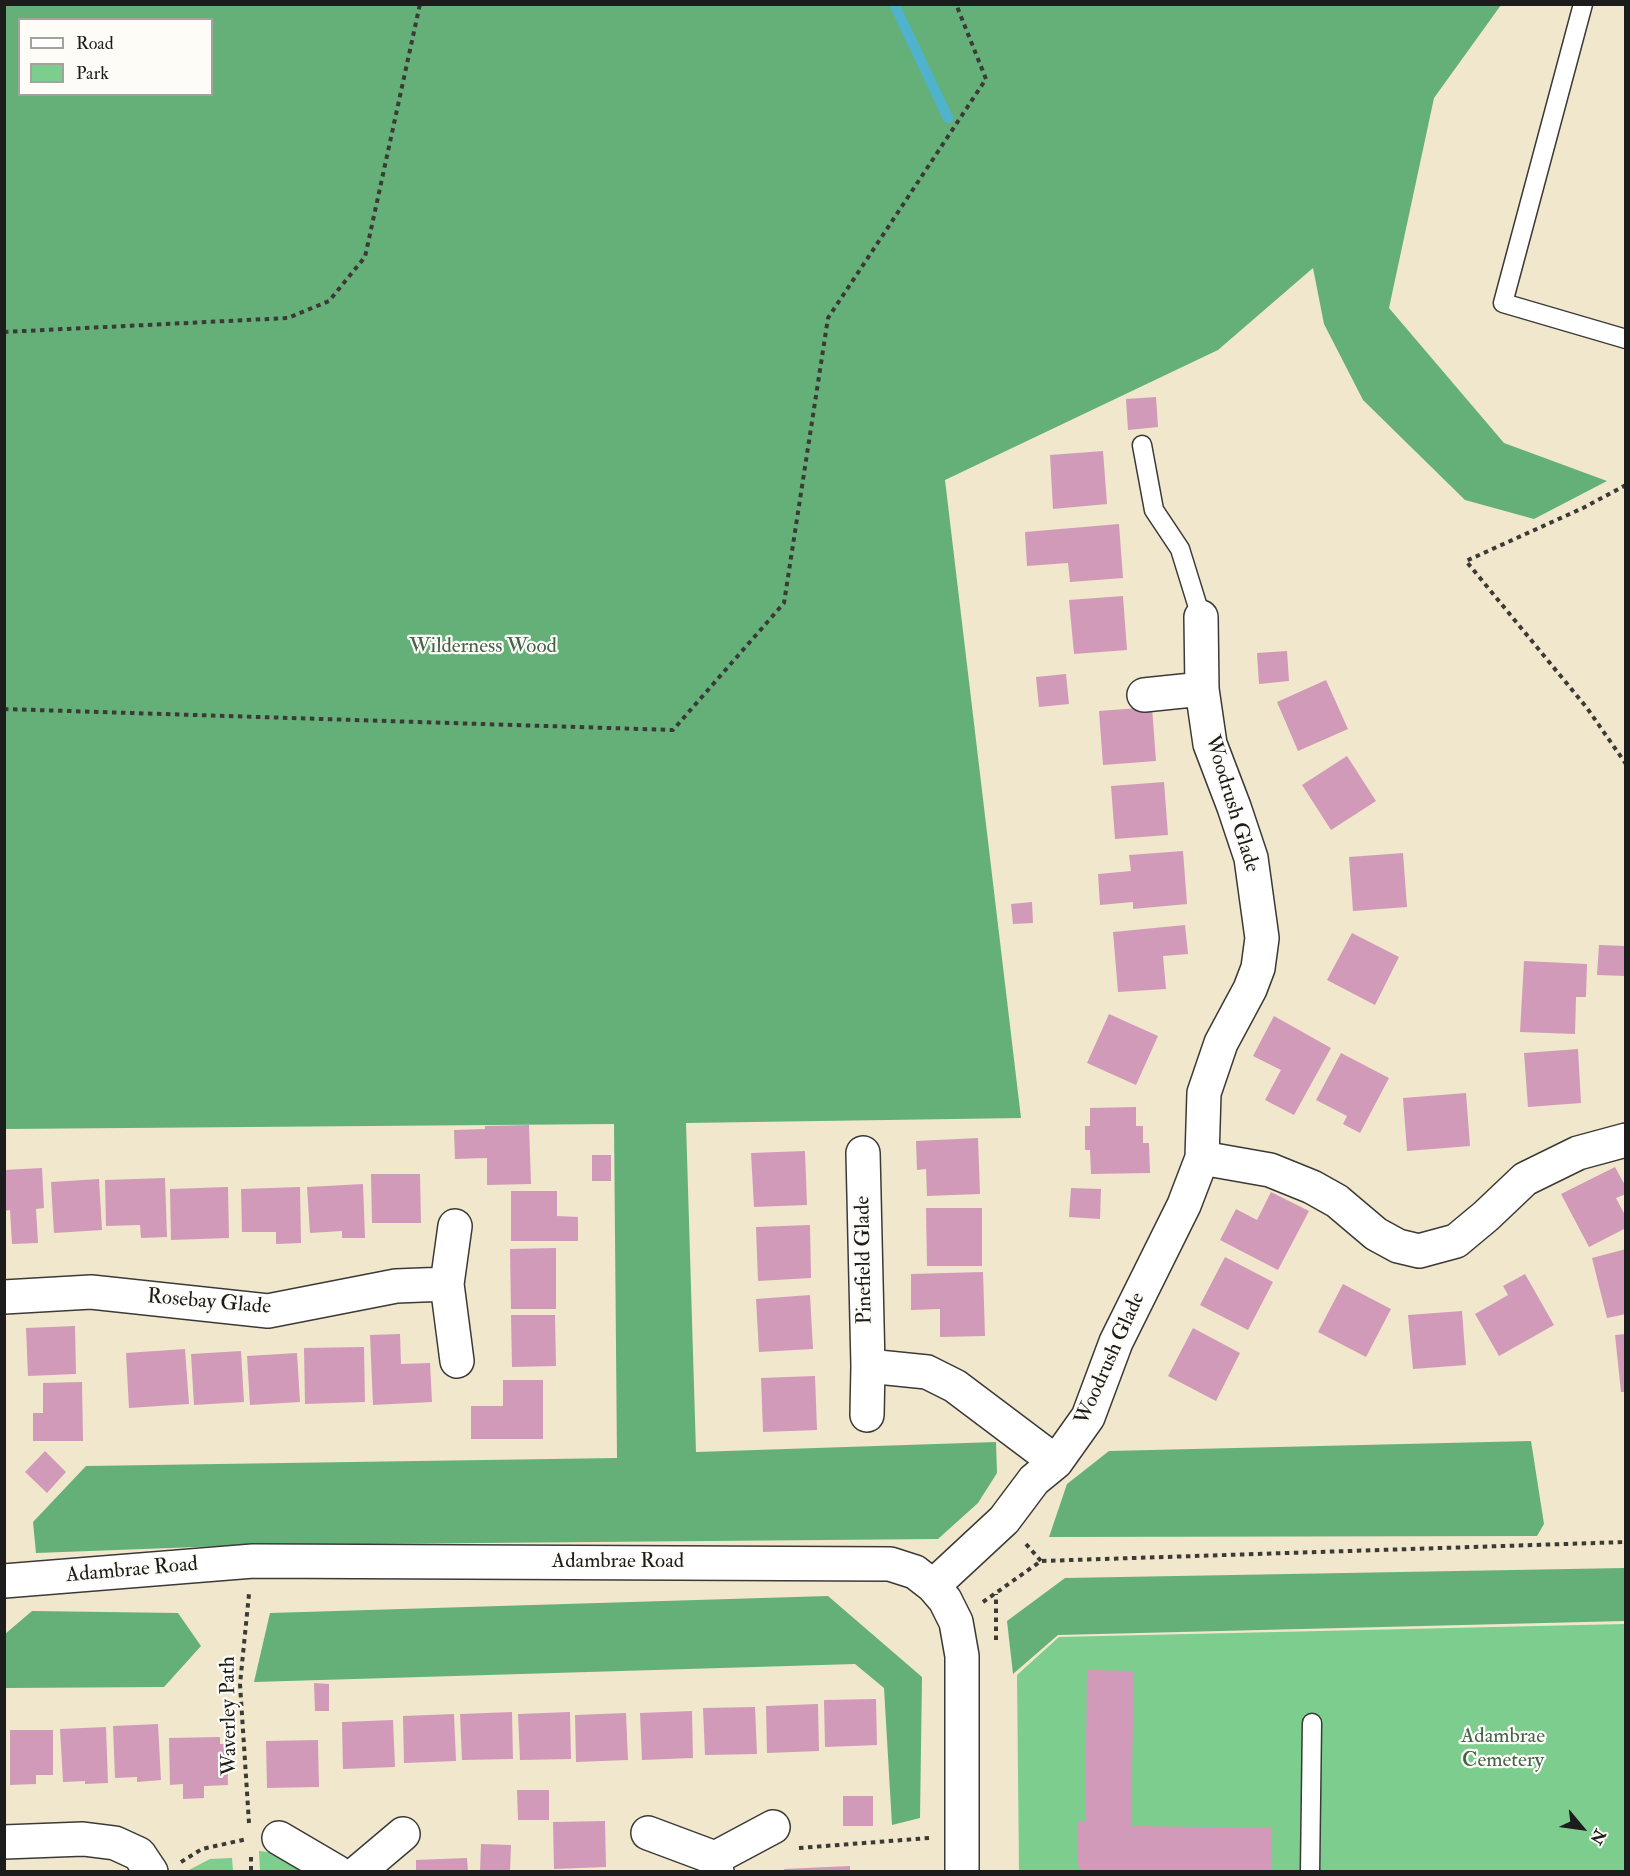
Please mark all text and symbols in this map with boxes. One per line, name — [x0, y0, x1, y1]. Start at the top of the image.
legend — [18, 18, 213, 96]
text: Road — [76, 32, 114, 55]
text: Park — [76, 62, 109, 85]
park label: Wilderness Wood — [409, 634, 557, 660]
street label: Woodrush Glade — [1198, 732, 1264, 876]
street label: Pinefield Glade — [851, 1196, 879, 1324]
street label: Rosebay Glade — [146, 1285, 272, 1321]
street label: Woodrush Glade — [1071, 1289, 1151, 1429]
street label: Adambrae Road — [552, 1549, 684, 1575]
street label: Adambrae Road — [65, 1553, 199, 1589]
street label: Waverley Path — [216, 1656, 244, 1776]
park label: Adambrae Cemetery — [1461, 1724, 1545, 1774]
north arrow — [1552, 1798, 1612, 1858]
text: N — [1586, 1826, 1610, 1848]

